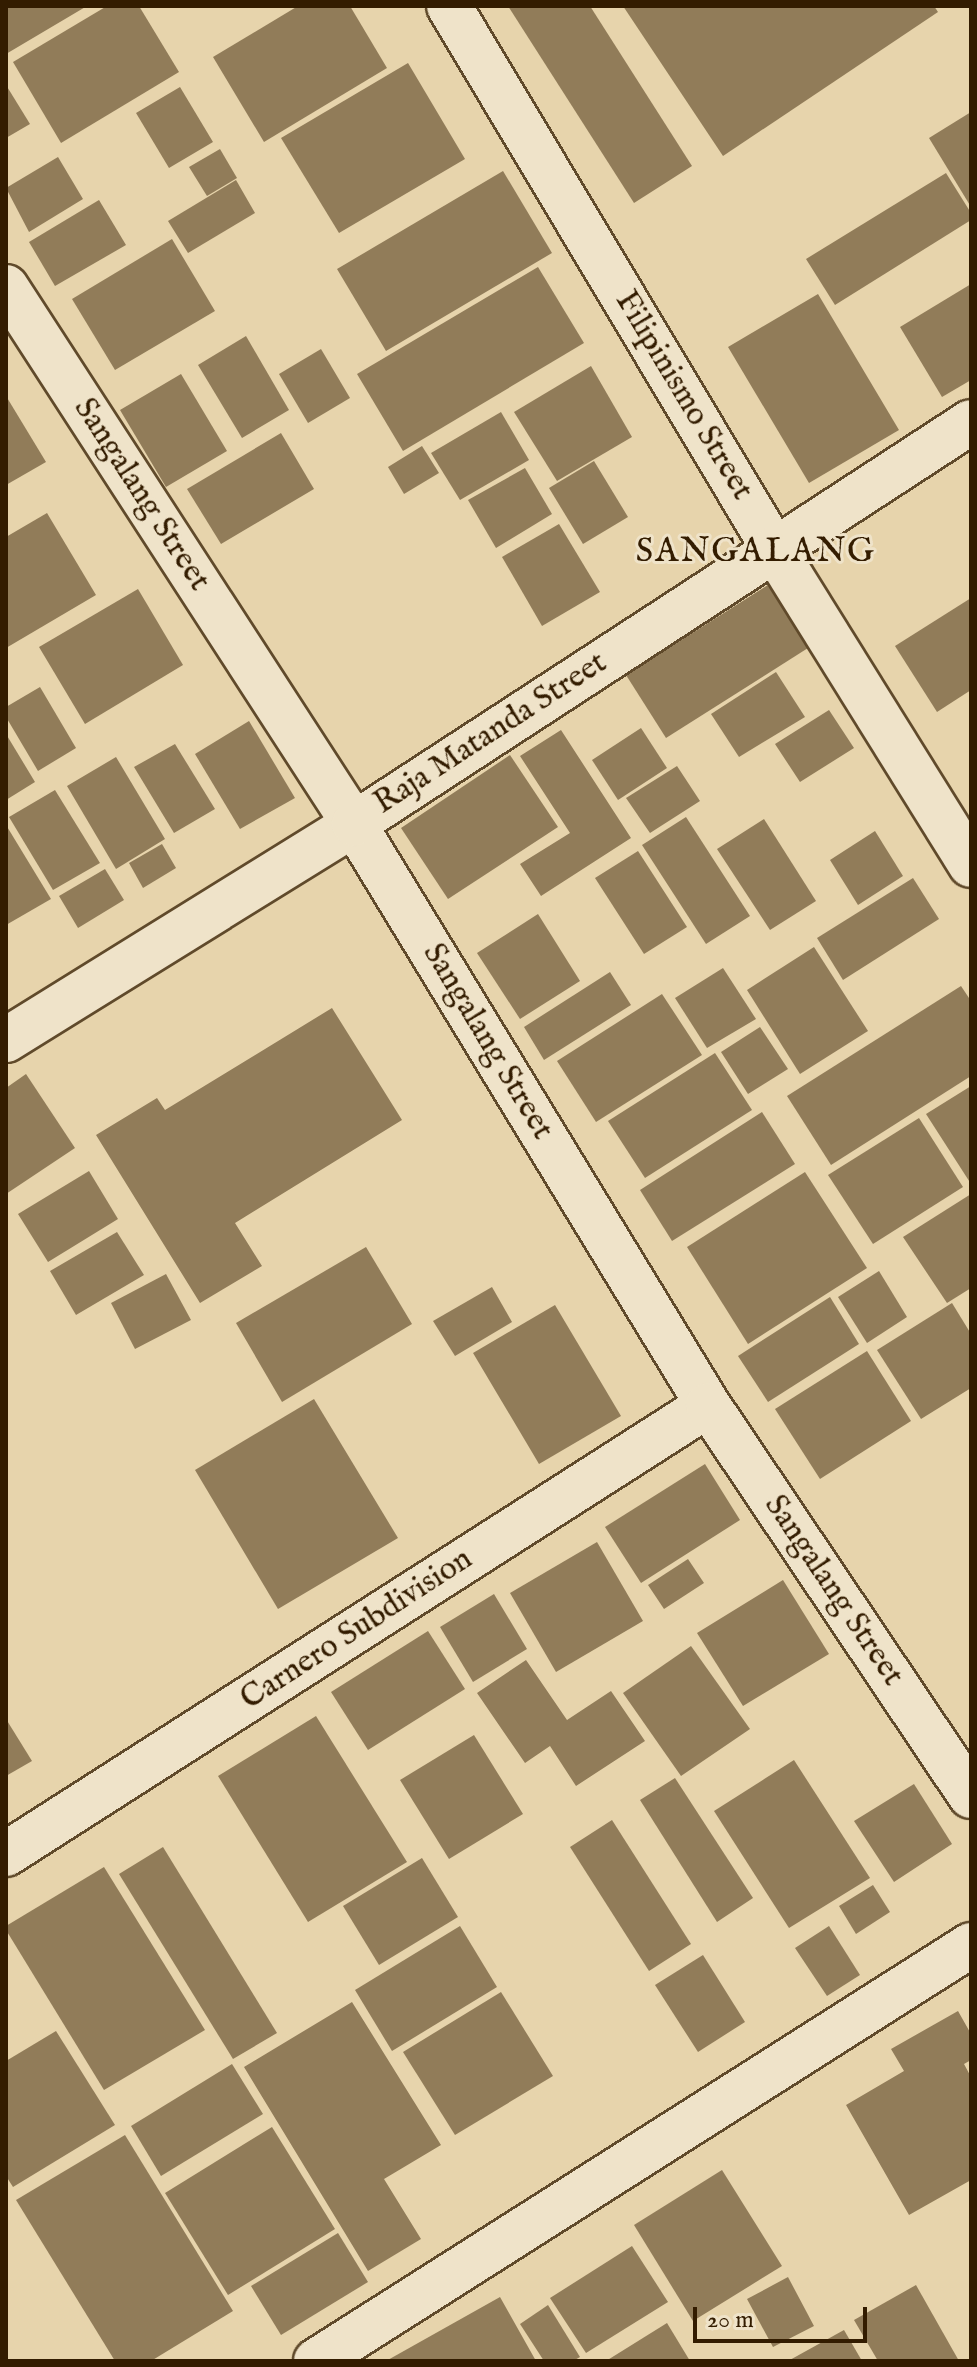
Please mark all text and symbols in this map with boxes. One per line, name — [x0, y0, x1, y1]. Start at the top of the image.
street label: Filipinismo Street — [605, 285, 761, 507]
street label: Sangalang Street — [64, 391, 218, 599]
district label: SANGALANG — [636, 532, 876, 572]
street label: Raja Matanda Street — [367, 644, 615, 824]
street label: Sangalang Street — [413, 937, 561, 1147]
street label: Sangalang Street — [755, 1488, 911, 1694]
street label: Carnero Subdivision — [234, 1541, 480, 1719]
scale bar — [697, 2291, 871, 2341]
text: 20 m — [707, 2305, 754, 2336]

